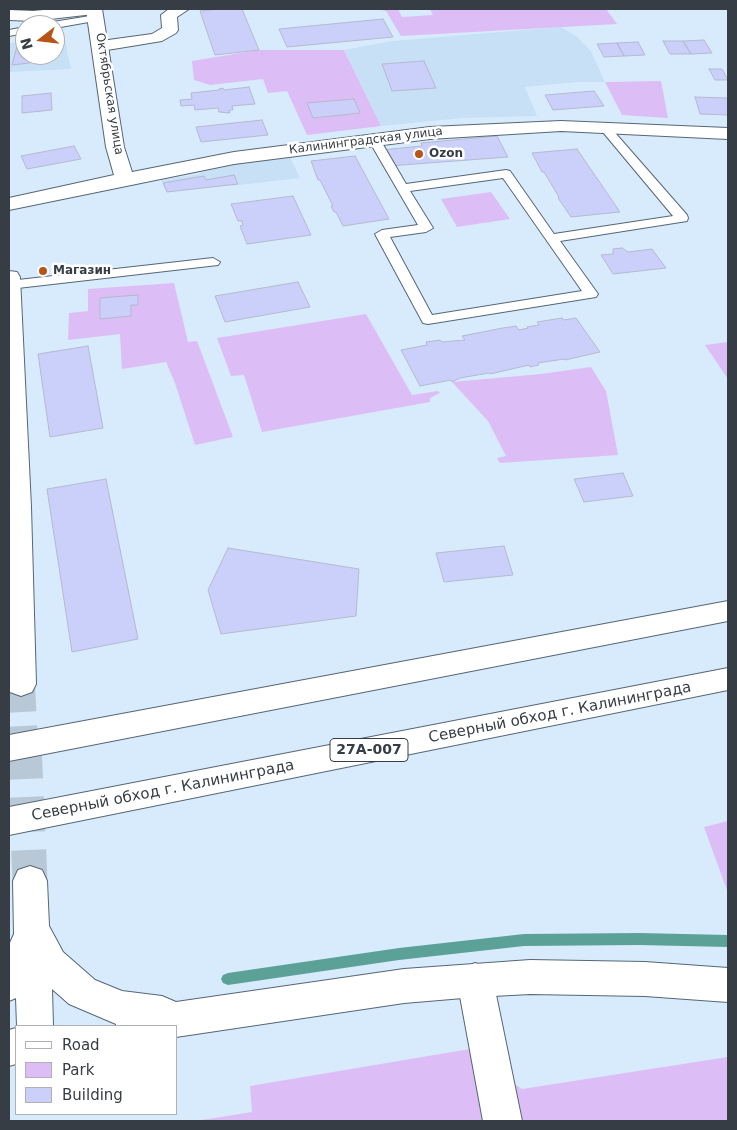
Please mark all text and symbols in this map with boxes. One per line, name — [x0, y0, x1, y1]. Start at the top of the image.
north arrow — [15, 15, 65, 65]
street label: Октябрьская улица — [92, 32, 126, 156]
text: N — [17, 36, 36, 52]
street label: Калининградская улица — [288, 124, 444, 158]
place label: Ozon — [429, 147, 463, 161]
marker: Ozon — [413, 148, 425, 160]
place label: Магазин — [53, 264, 111, 278]
marker: Магазин — [37, 265, 49, 277]
street label: Северный обход г. Калининграда — [427, 679, 693, 747]
road number: 27А-007 — [330, 738, 408, 762]
street label: Северный обход г. Калининграда — [30, 757, 296, 825]
legend — [15, 1025, 178, 1115]
text: Road — [62, 1036, 100, 1054]
text: Park — [62, 1061, 94, 1079]
text: Building — [62, 1086, 123, 1104]

